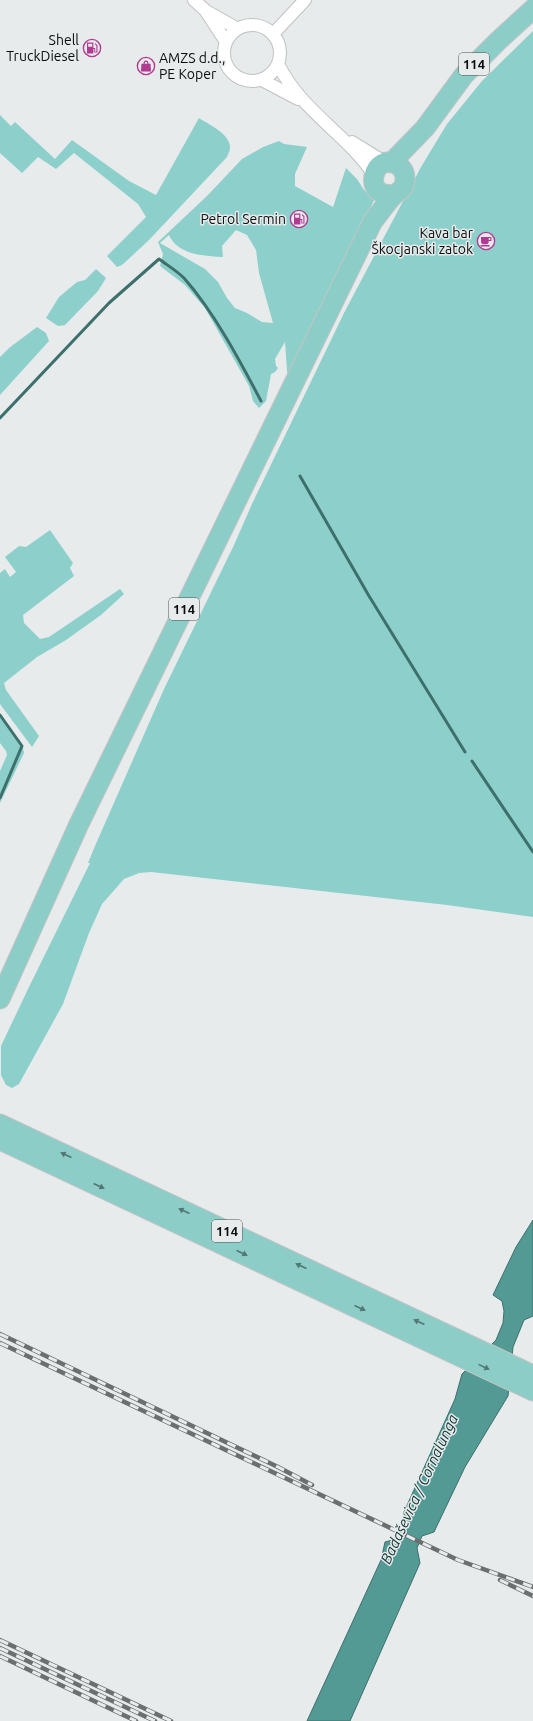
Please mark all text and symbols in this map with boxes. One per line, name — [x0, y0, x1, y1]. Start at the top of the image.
place label: Shell TruckDiesel — [6, 32, 79, 64]
fuel station icon: Shell TruckDiesel — [82, 38, 102, 58]
place label: AMZS d.d., PE Koper — [159, 50, 225, 82]
road number: 114 — [459, 53, 489, 75]
shop icon: AMZS d.d., PE Koper — [136, 56, 156, 76]
fuel station icon: Petrol Sermin — [289, 209, 309, 229]
place label: Petrol Sermin — [200, 211, 286, 227]
place label: Kava bar Škocjanski zatok — [371, 225, 474, 257]
cafe icon: Kava bar Škocjanski zatok — [476, 231, 496, 251]
road number: 114 — [169, 598, 199, 620]
one-way arrow — [61, 1152, 72, 1158]
one-way arrow — [93, 1183, 105, 1189]
one-way arrow — [178, 1208, 190, 1214]
road number: 114 — [212, 1220, 242, 1242]
one-way arrow — [236, 1250, 248, 1256]
one-way arrow — [296, 1263, 307, 1269]
one-way arrow — [354, 1305, 365, 1311]
one-way arrow — [413, 1319, 425, 1325]
one-way arrow — [478, 1364, 490, 1370]
water label: Badaševica / Cornalunga — [377, 1412, 461, 1566]

